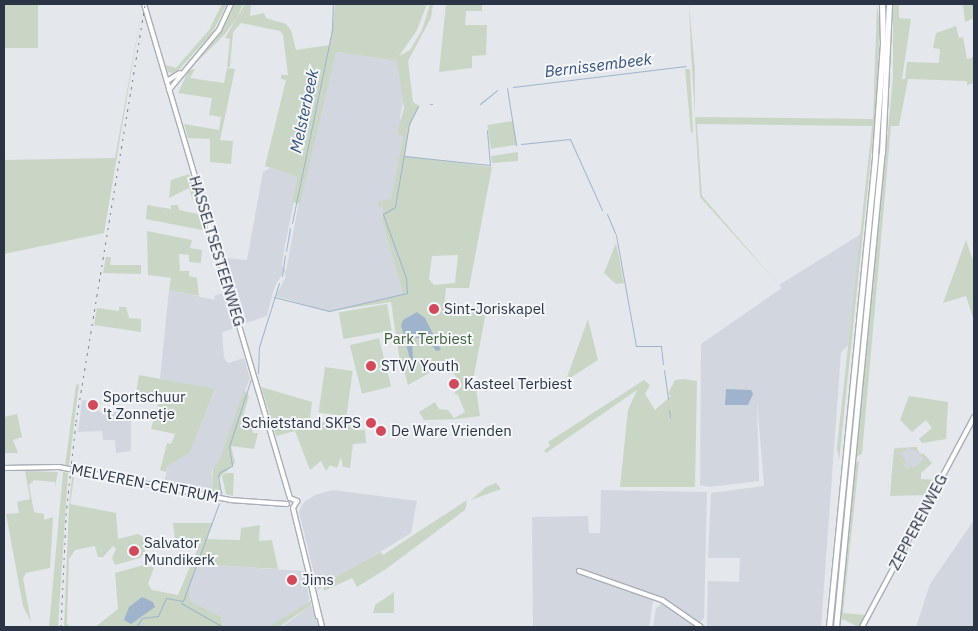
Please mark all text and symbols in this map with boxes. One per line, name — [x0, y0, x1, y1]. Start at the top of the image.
water label: Bernissembeek — [543, 49, 653, 81]
water label: Melsterbeek — [286, 67, 322, 155]
street label: HASSELTSESTEENWEG — [186, 174, 248, 328]
place label: Sint-Joriskapel — [444, 300, 545, 318]
marker: Sint-Joriskapel — [428, 303, 440, 315]
park label: Park Terbiest — [384, 330, 472, 348]
place label: STVV Youth — [381, 357, 459, 375]
marker: STVV Youth — [365, 360, 377, 372]
place label: Kasteel Terbiest — [464, 375, 572, 393]
marker: Kasteel Terbiest — [448, 378, 460, 390]
place label: Sportschuur 't Zonnetje — [103, 387, 186, 422]
marker: Sportschuur 't Zonnetje — [87, 399, 99, 411]
place label: Schietstand SKPS — [242, 414, 361, 432]
marker: Schietstand SKPS — [365, 417, 377, 429]
place label: De Ware Vrienden — [391, 422, 512, 440]
marker: De Ware Vrienden — [375, 425, 387, 437]
street label: MELVEREN-CENTRUM — [70, 460, 220, 506]
street label: ZEPPERENWEG — [885, 471, 951, 573]
place label: Salvator Mundikerk — [144, 533, 215, 568]
marker: Salvator Mundikerk — [128, 545, 140, 557]
place label: Jims — [302, 571, 334, 589]
marker: Jims — [286, 574, 298, 586]

